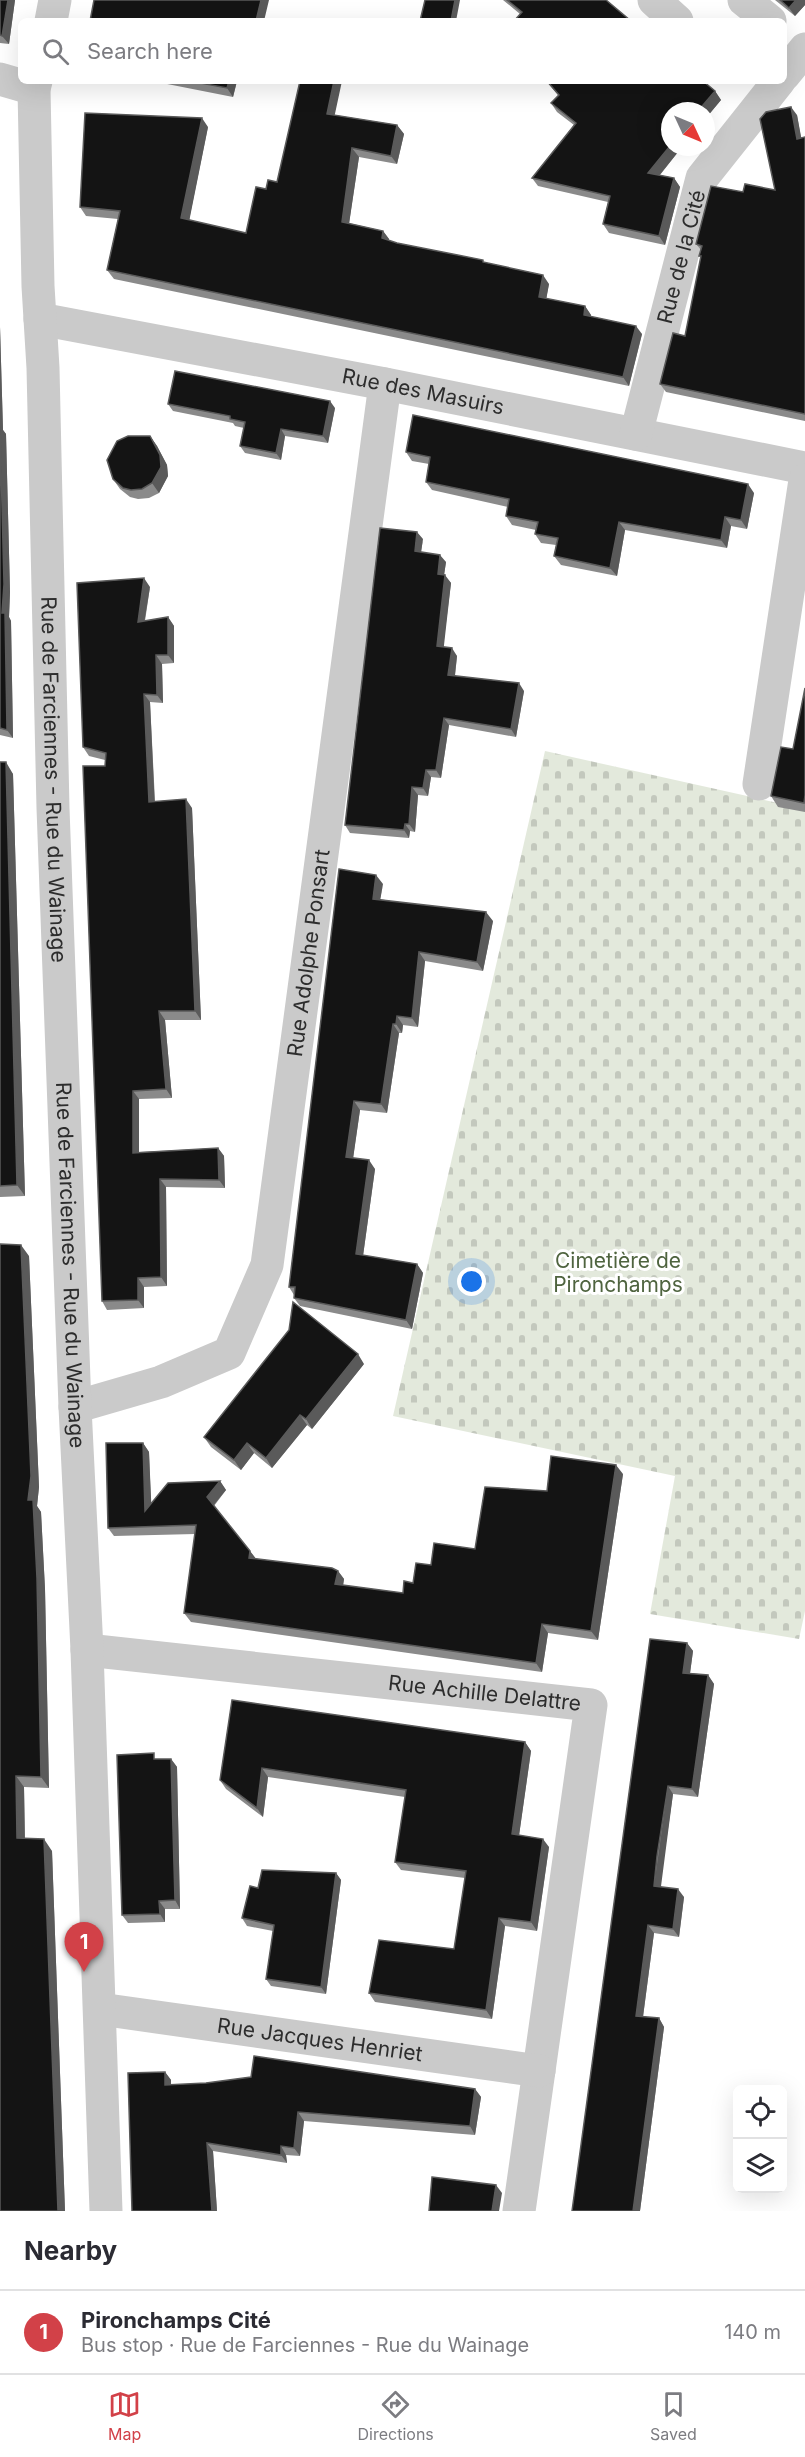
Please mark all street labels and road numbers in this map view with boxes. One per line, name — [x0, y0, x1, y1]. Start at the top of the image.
street label: Rue de la Cité — [652, 187, 710, 326]
street label: Rue des Masuirs — [340, 363, 506, 420]
street label: Rue de Farciennes - Rue du Wainage — [36, 596, 72, 963]
street label: Rue Adolphe Ponsart — [282, 848, 335, 1058]
street label: Rue de Farciennes - Rue du Wainage — [51, 1082, 90, 1449]
street label: Rue Achille Delattre — [387, 1670, 582, 1716]
street label: Rue Jacques Henriet — [216, 2013, 424, 2066]

